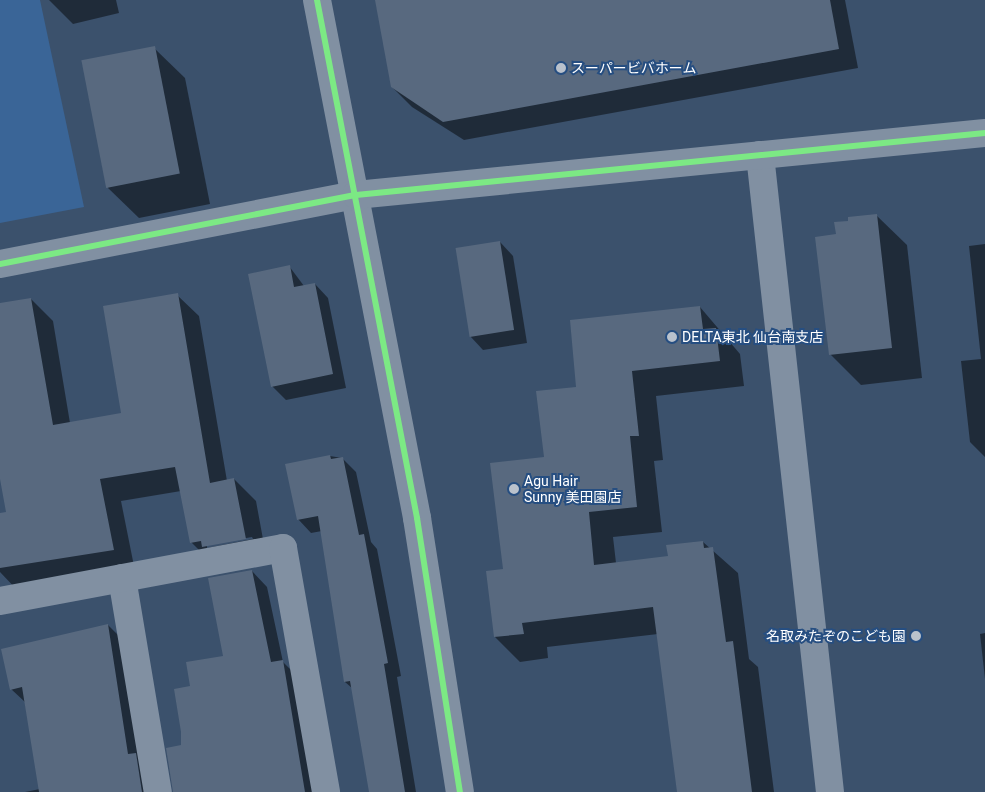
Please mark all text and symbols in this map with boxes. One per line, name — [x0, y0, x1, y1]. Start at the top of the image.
place label: スーパービバホーム — [571, 60, 697, 76]
marker: スーパービバホーム — [555, 62, 567, 74]
place label: DELTA東北 仙台南支店 — [682, 329, 823, 345]
marker: DELTA東北 仙台南支店 — [666, 331, 678, 343]
place label: Agu Hair Sunny 美田園店 — [524, 473, 622, 506]
marker: Agu Hair Sunny 美田園店 — [508, 483, 520, 495]
place label: 名取みたぞのこども園 — [766, 628, 906, 644]
marker: 名取みたぞのこども園 — [910, 630, 922, 642]

